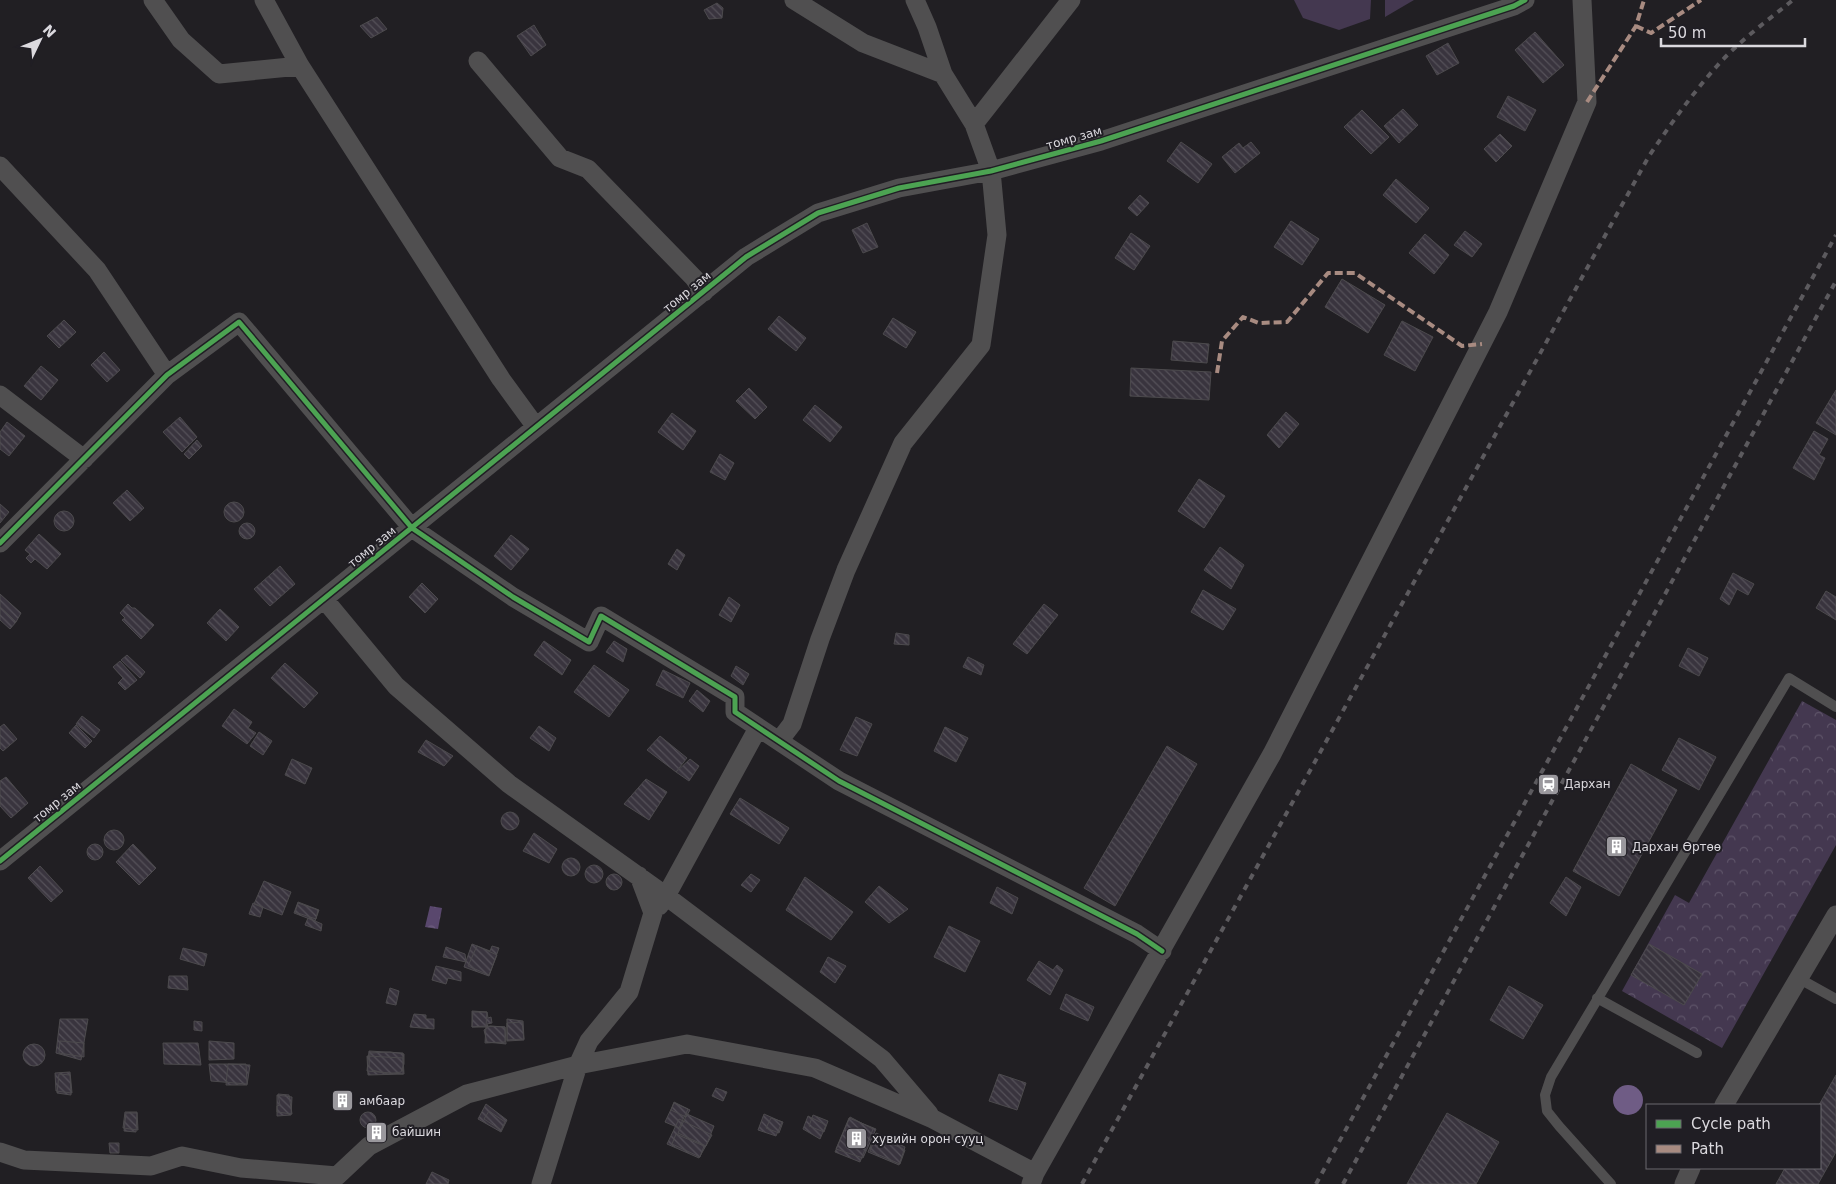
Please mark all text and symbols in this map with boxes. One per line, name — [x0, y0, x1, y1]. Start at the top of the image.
north arrow — [15, 15, 65, 65]
scale bar — [1661, 15, 1805, 47]
text: N — [40, 21, 59, 41]
text: 50 m — [1668, 24, 1706, 42]
street label: томр зам — [1044, 123, 1104, 153]
street label: томр зам — [660, 268, 714, 316]
street label: томр зам — [345, 523, 399, 571]
station icon: Дархан — [1536, 772, 1560, 796]
place label: Дархан — [1564, 777, 1611, 791]
street label: томр зам — [30, 778, 84, 826]
building icon: Дархан Өртөө — [1604, 835, 1628, 859]
place label: Дархан Өртөө — [1632, 840, 1721, 854]
building icon: амбаар — [331, 1089, 355, 1113]
place label: амбаар — [359, 1094, 405, 1108]
legend — [1646, 1104, 1821, 1169]
text: Cycle path — [1691, 1115, 1771, 1133]
building icon: байшин — [364, 1120, 388, 1144]
place label: байшин — [392, 1125, 441, 1139]
building icon: хувийн орон сууц — [844, 1127, 868, 1151]
place label: хувийн орон сууц — [872, 1132, 983, 1146]
text: Path — [1691, 1140, 1724, 1158]

